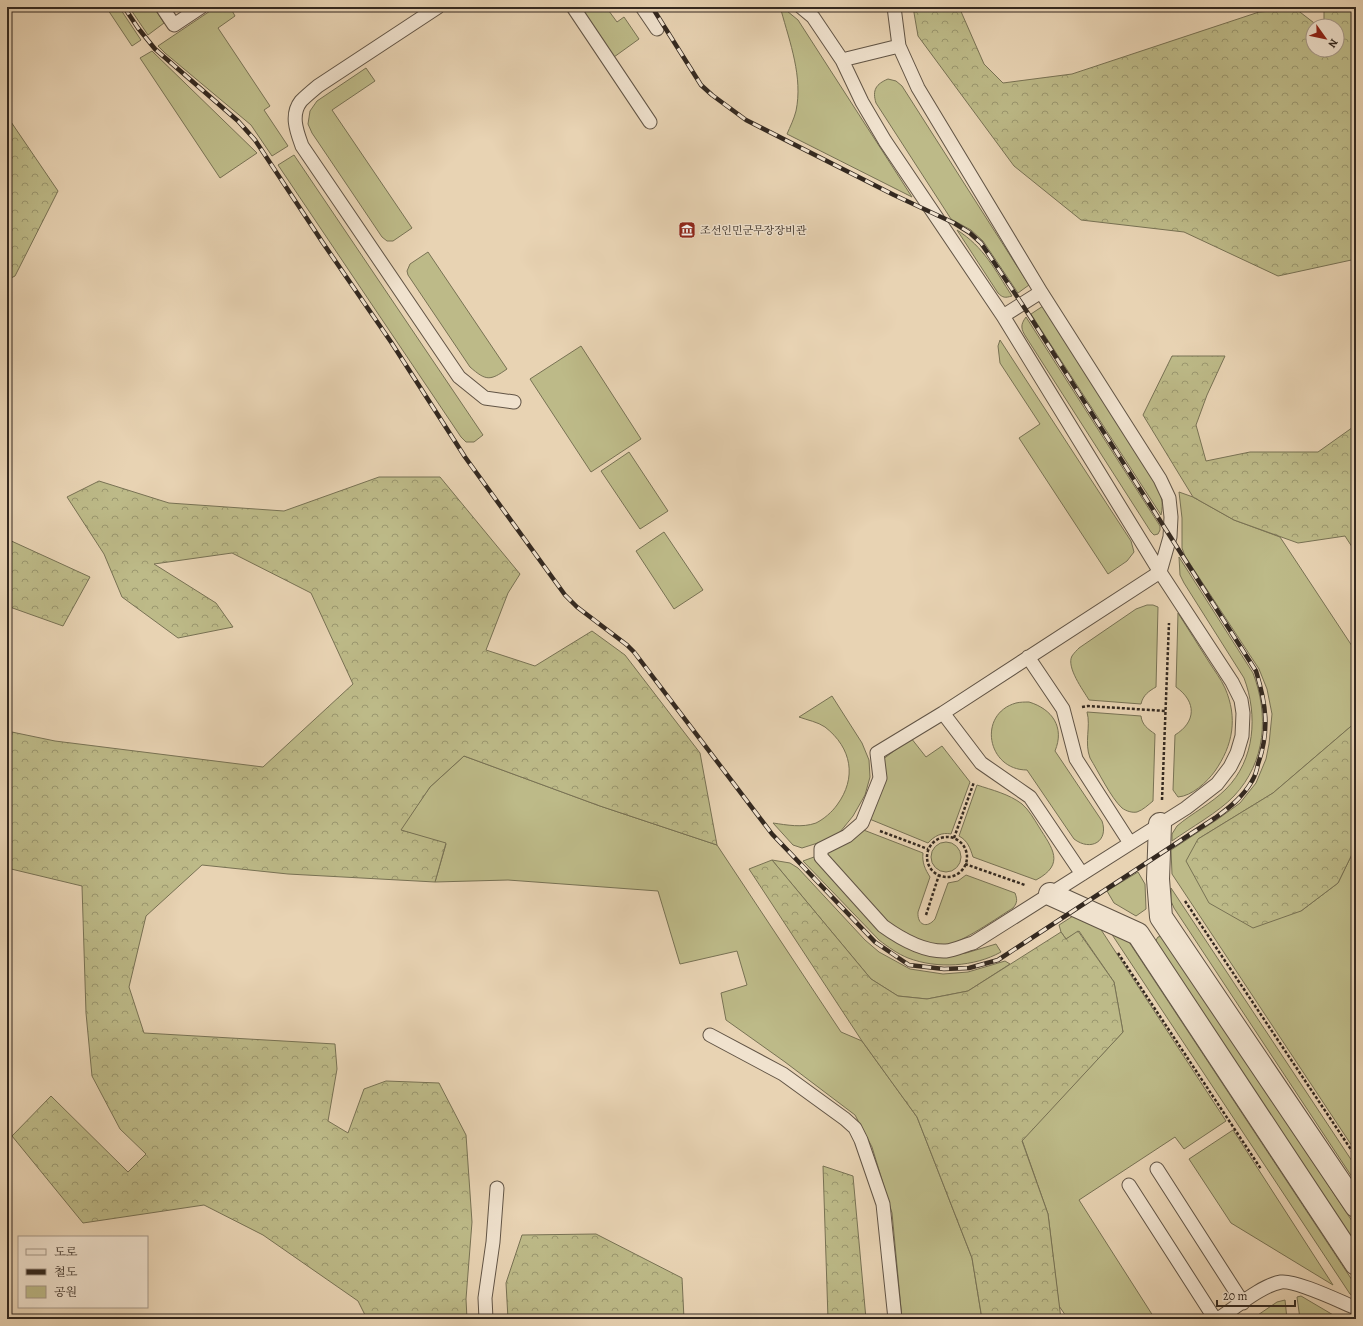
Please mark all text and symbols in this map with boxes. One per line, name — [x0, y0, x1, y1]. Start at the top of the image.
north arrow — [1305, 18, 1345, 58]
text: N — [1324, 36, 1341, 51]
museum icon: 조선인민군무장장비관 — [677, 220, 697, 240]
place label: 조선인민군무장장비관 — [700, 223, 807, 238]
legend — [18, 1236, 148, 1308]
text: 도로 — [54, 1244, 78, 1260]
text: 철도 — [54, 1264, 78, 1280]
scale bar — [1217, 1282, 1295, 1308]
text: 공원 — [54, 1284, 77, 1300]
text: 20 m — [1223, 1288, 1247, 1304]

